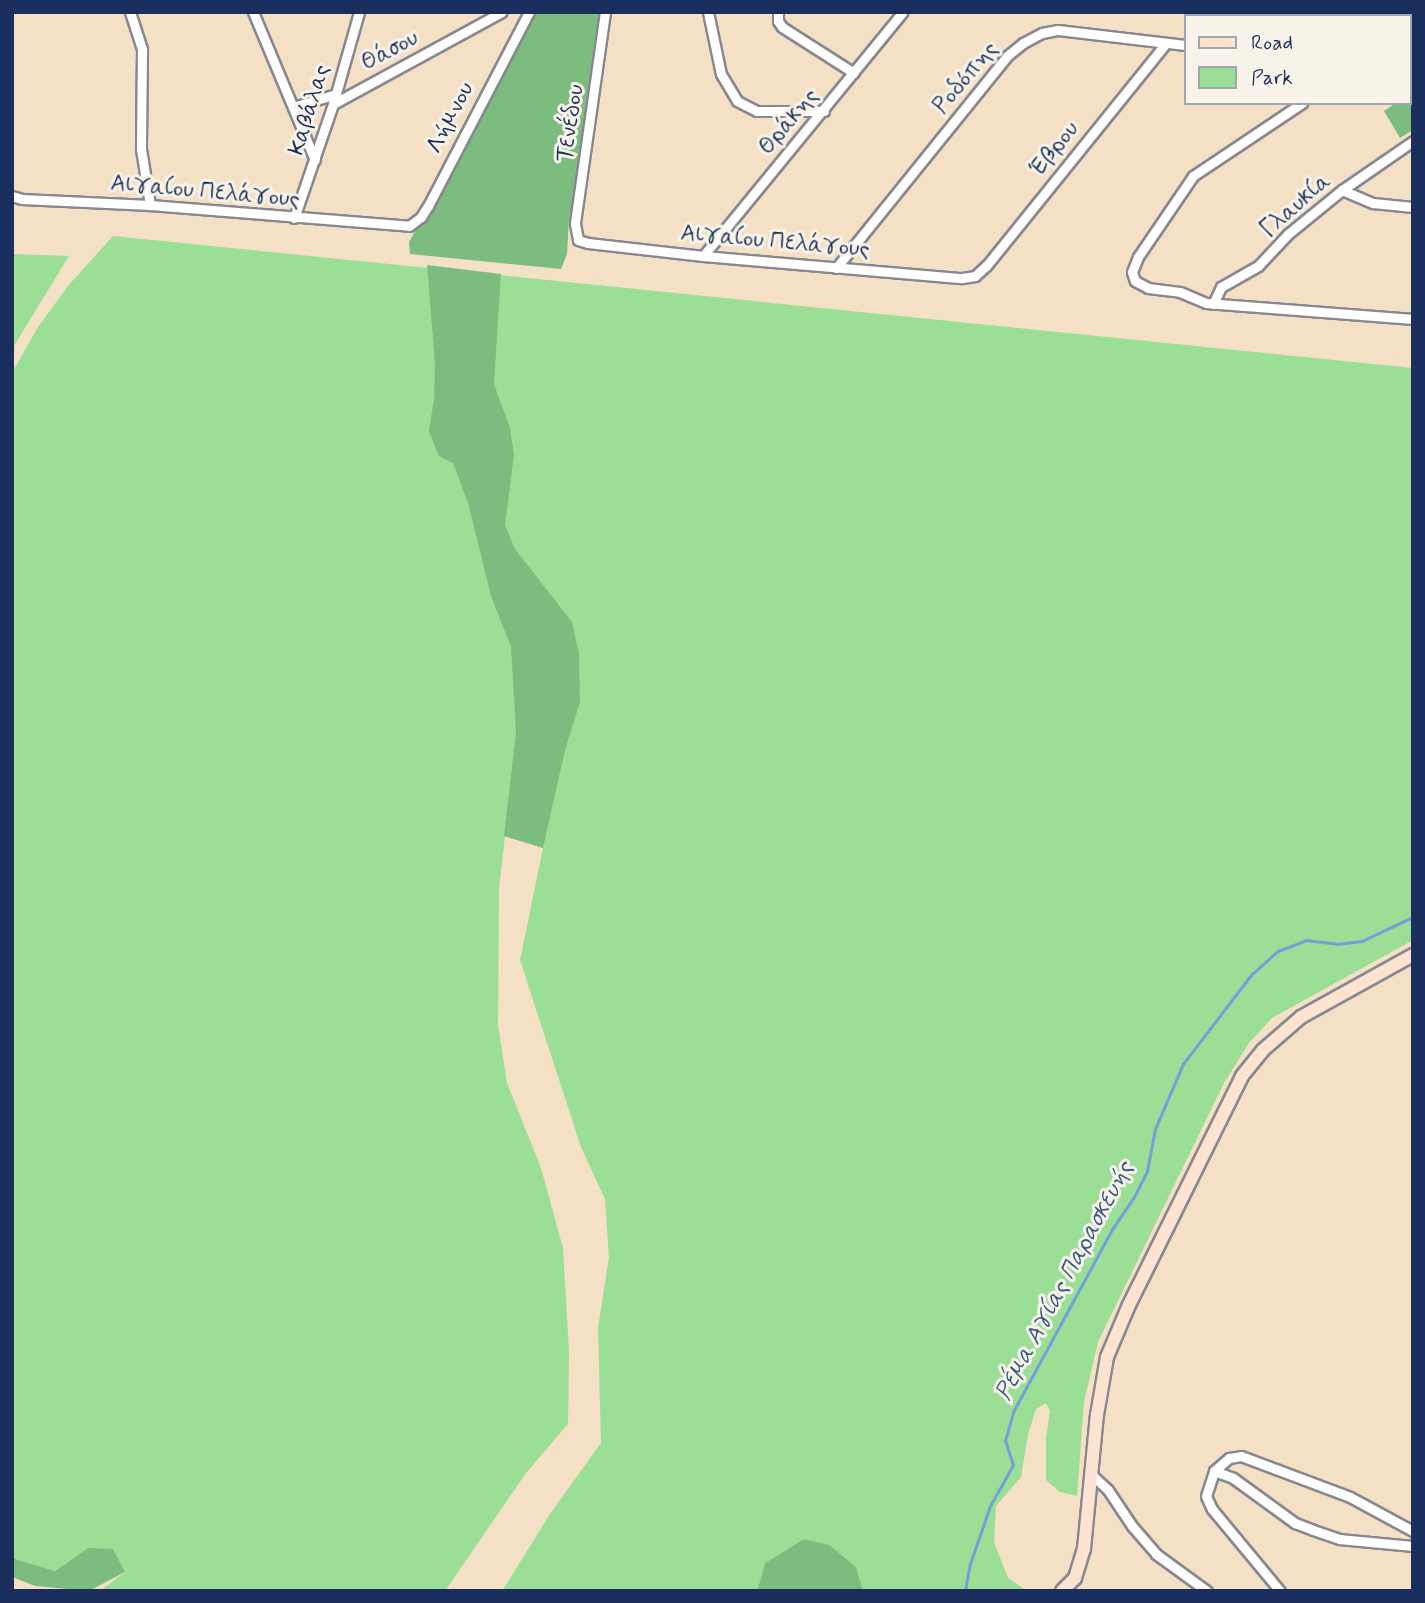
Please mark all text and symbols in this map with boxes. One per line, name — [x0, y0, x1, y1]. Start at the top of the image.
legend — [1184, 14, 1411, 105]
street label: Θάσου — [357, 25, 423, 77]
text: Road — [1251, 29, 1293, 57]
street label: Ροδόπης — [928, 36, 1004, 120]
street label: Καβάλας — [283, 61, 337, 159]
text: Park — [1251, 64, 1293, 92]
street label: Λήμνου — [421, 78, 481, 158]
street label: Τενέδου — [551, 82, 591, 164]
street label: Θράκης — [753, 83, 825, 161]
street label: Έβρου — [1025, 116, 1085, 182]
street label: Γλαυκία — [1255, 168, 1337, 244]
street label: Αιγαίου Πελάγους — [109, 170, 301, 214]
street label: Αιγαίου Πελάγους — [679, 220, 871, 264]
water label: Ρέμα Αγίας Παρασκευής — [990, 1157, 1140, 1405]

